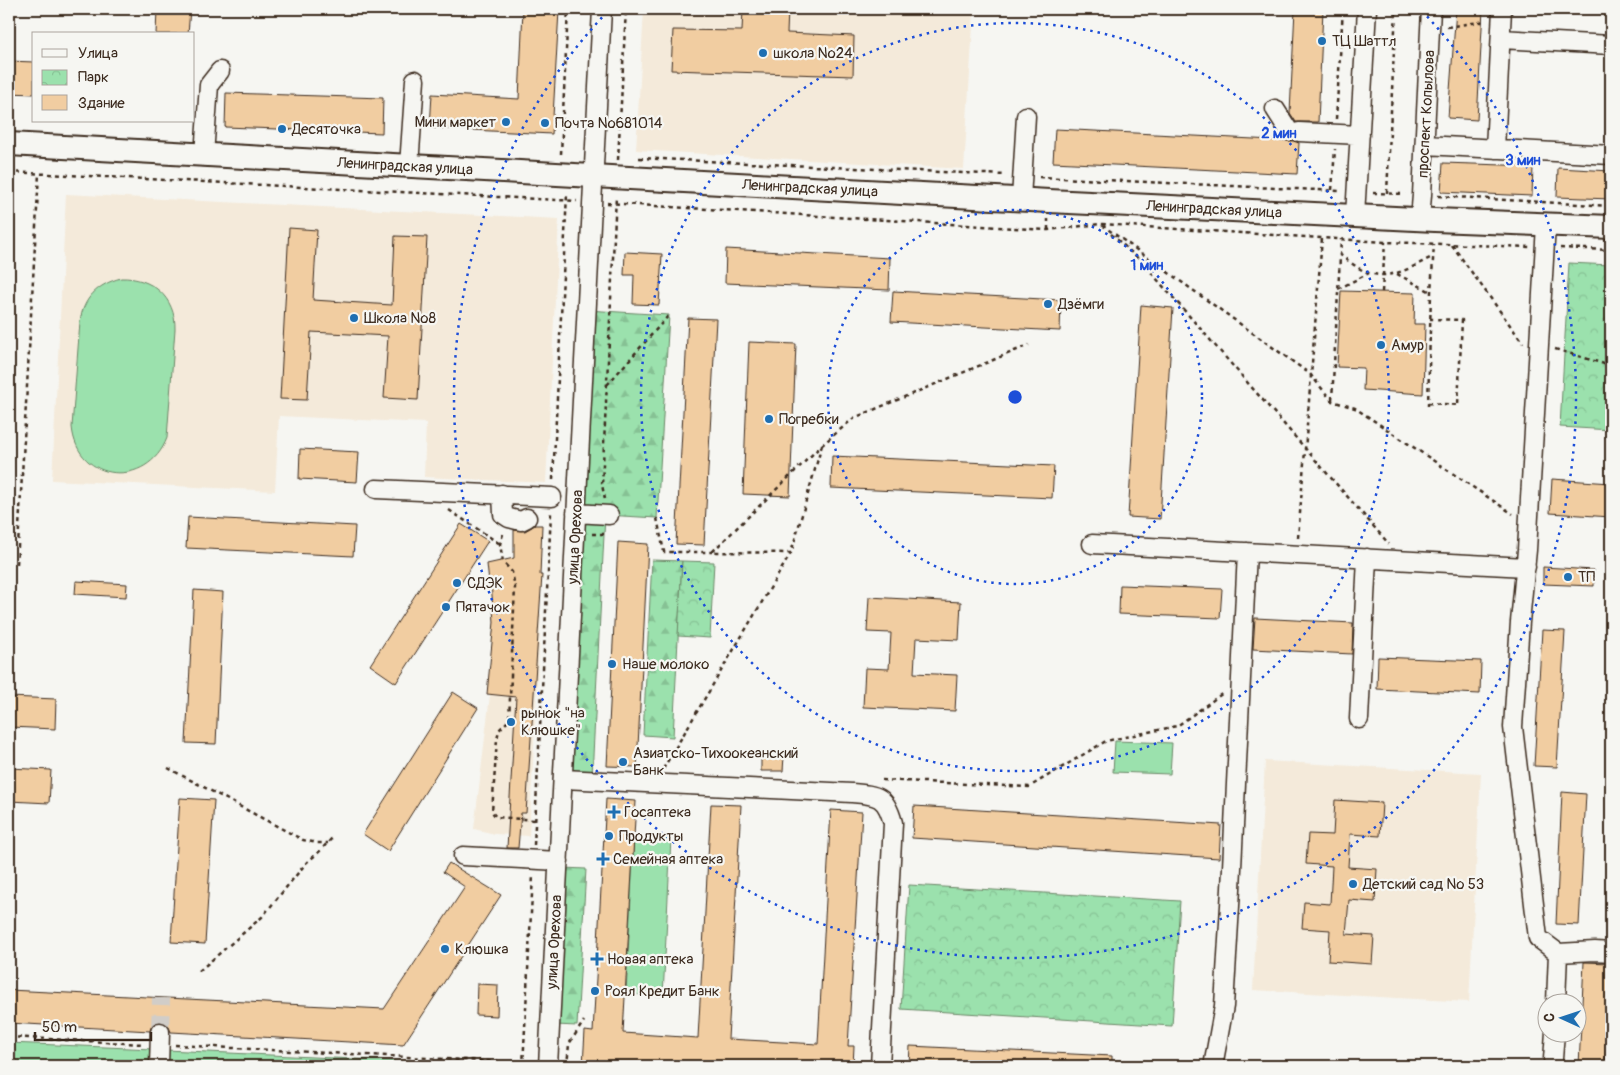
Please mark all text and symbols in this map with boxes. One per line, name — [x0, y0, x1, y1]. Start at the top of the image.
legend — [32, 32, 195, 122]
place label: ТЦ Шаттл — [1332, 32, 1397, 51]
marker: ТЦ Шаттл — [1316, 35, 1328, 47]
text: Улица — [78, 44, 118, 63]
place label: школа №24 — [773, 44, 853, 63]
marker: школа №24 — [757, 47, 769, 59]
street label: проспект Копылова — [1414, 50, 1439, 179]
text: Парк — [78, 68, 109, 87]
text: Здание — [78, 94, 125, 113]
place label: Мини маркет — [415, 113, 496, 132]
place label: Почта №681014 — [555, 114, 663, 133]
marker: Мини маркет — [500, 116, 512, 128]
marker: Почта №681014 — [539, 117, 551, 129]
place label: Десяточка — [291, 120, 361, 139]
marker: Десяточка — [276, 123, 288, 135]
text: 2 мин — [1261, 124, 1297, 143]
text: 3 мин — [1505, 151, 1541, 170]
street label: Ленинградская улица — [335, 153, 474, 180]
street label: Ленинградская улица — [740, 175, 879, 202]
street label: Ленинградская улица — [1144, 196, 1283, 223]
text: 1 мин — [1130, 256, 1164, 275]
place label: Дзёмги — [1057, 295, 1104, 314]
marker: Дзёмги — [1042, 298, 1054, 310]
place label: Школа №8 — [364, 309, 436, 328]
marker: Школа №8 — [348, 312, 360, 324]
place label: Амур — [1391, 336, 1424, 355]
marker: Амур — [1375, 339, 1387, 351]
centre of rings — [1006, 388, 1024, 406]
place label: Погребки — [779, 410, 839, 429]
marker: Погребки — [763, 413, 775, 425]
street label: улица Орехова — [563, 489, 587, 586]
place label: ТП — [1578, 568, 1595, 587]
marker: ТП — [1562, 571, 1574, 583]
place label: СДЭК — [467, 574, 503, 593]
marker: СДЭК — [451, 577, 463, 589]
place label: Пятачок — [456, 598, 510, 617]
marker: Пятачок — [440, 601, 452, 613]
place label: Наше молоко — [622, 655, 709, 674]
marker: Наше молоко — [606, 658, 618, 670]
place label: рынок "на Клюшке" — [521, 704, 585, 740]
marker: рынок "на Клюшке" — [505, 716, 517, 728]
place label: Азиатско-Тихоокеанский Банк — [633, 744, 798, 780]
marker: Азиатско-Тихоокеанский Банк — [617, 756, 629, 768]
place label: Госаптека — [624, 803, 691, 822]
marker: Госаптека — [608, 806, 620, 818]
place label: Продукты — [619, 827, 683, 846]
marker: Продукты — [603, 830, 615, 842]
place label: Семейная аптека — [613, 850, 723, 869]
marker: Семейная аптека — [597, 853, 609, 865]
place label: Детский сад № 53 — [1362, 875, 1484, 894]
marker: Детский сад № 53 — [1347, 878, 1359, 890]
street label: улица Орехова — [542, 894, 566, 991]
place label: Клюшка — [455, 940, 509, 959]
marker: Клюшка — [439, 943, 451, 955]
place label: Новая аптека — [607, 950, 693, 969]
marker: Новая аптека — [591, 953, 603, 965]
place label: Роял Кредит Банк — [605, 982, 720, 1001]
marker: Роял Кредит Банк — [589, 985, 601, 997]
north arrow — [1538, 992, 1588, 1042]
scale bar — [35, 1010, 151, 1042]
text: С — [1541, 1012, 1558, 1022]
text: 50 m — [42, 1018, 77, 1037]

